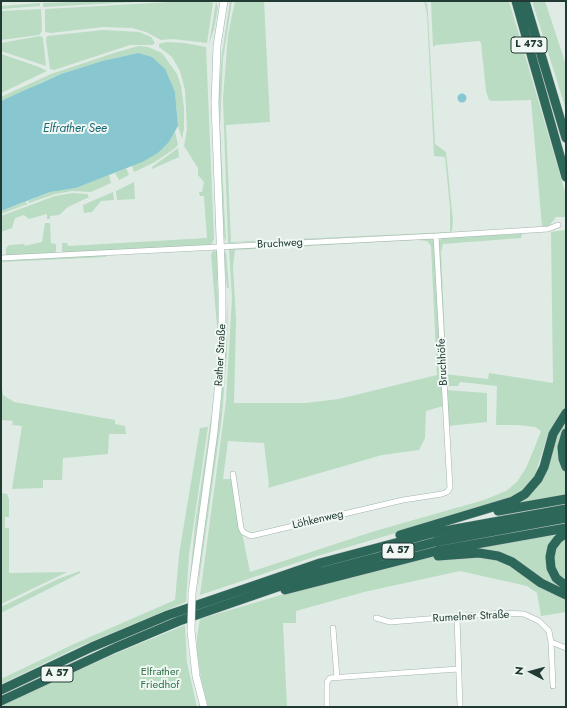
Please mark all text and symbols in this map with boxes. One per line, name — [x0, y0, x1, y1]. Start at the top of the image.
road number: L 473 — [511, 37, 547, 53]
water label: Elfrather See — [43, 122, 107, 136]
street label: Bruchweg — [257, 236, 303, 252]
street label: Rather Straße — [213, 324, 229, 386]
street label: Bruchhöfe — [435, 338, 451, 386]
street label: Löhkenweg — [291, 508, 345, 532]
road number: A 57 — [382, 543, 414, 559]
street label: Rumelner Straße — [432, 608, 510, 626]
north arrow — [511, 652, 551, 692]
park label: Elfrather Friedhof — [141, 665, 179, 691]
road number: A 57 — [41, 666, 73, 682]
text: N — [511, 666, 527, 676]

